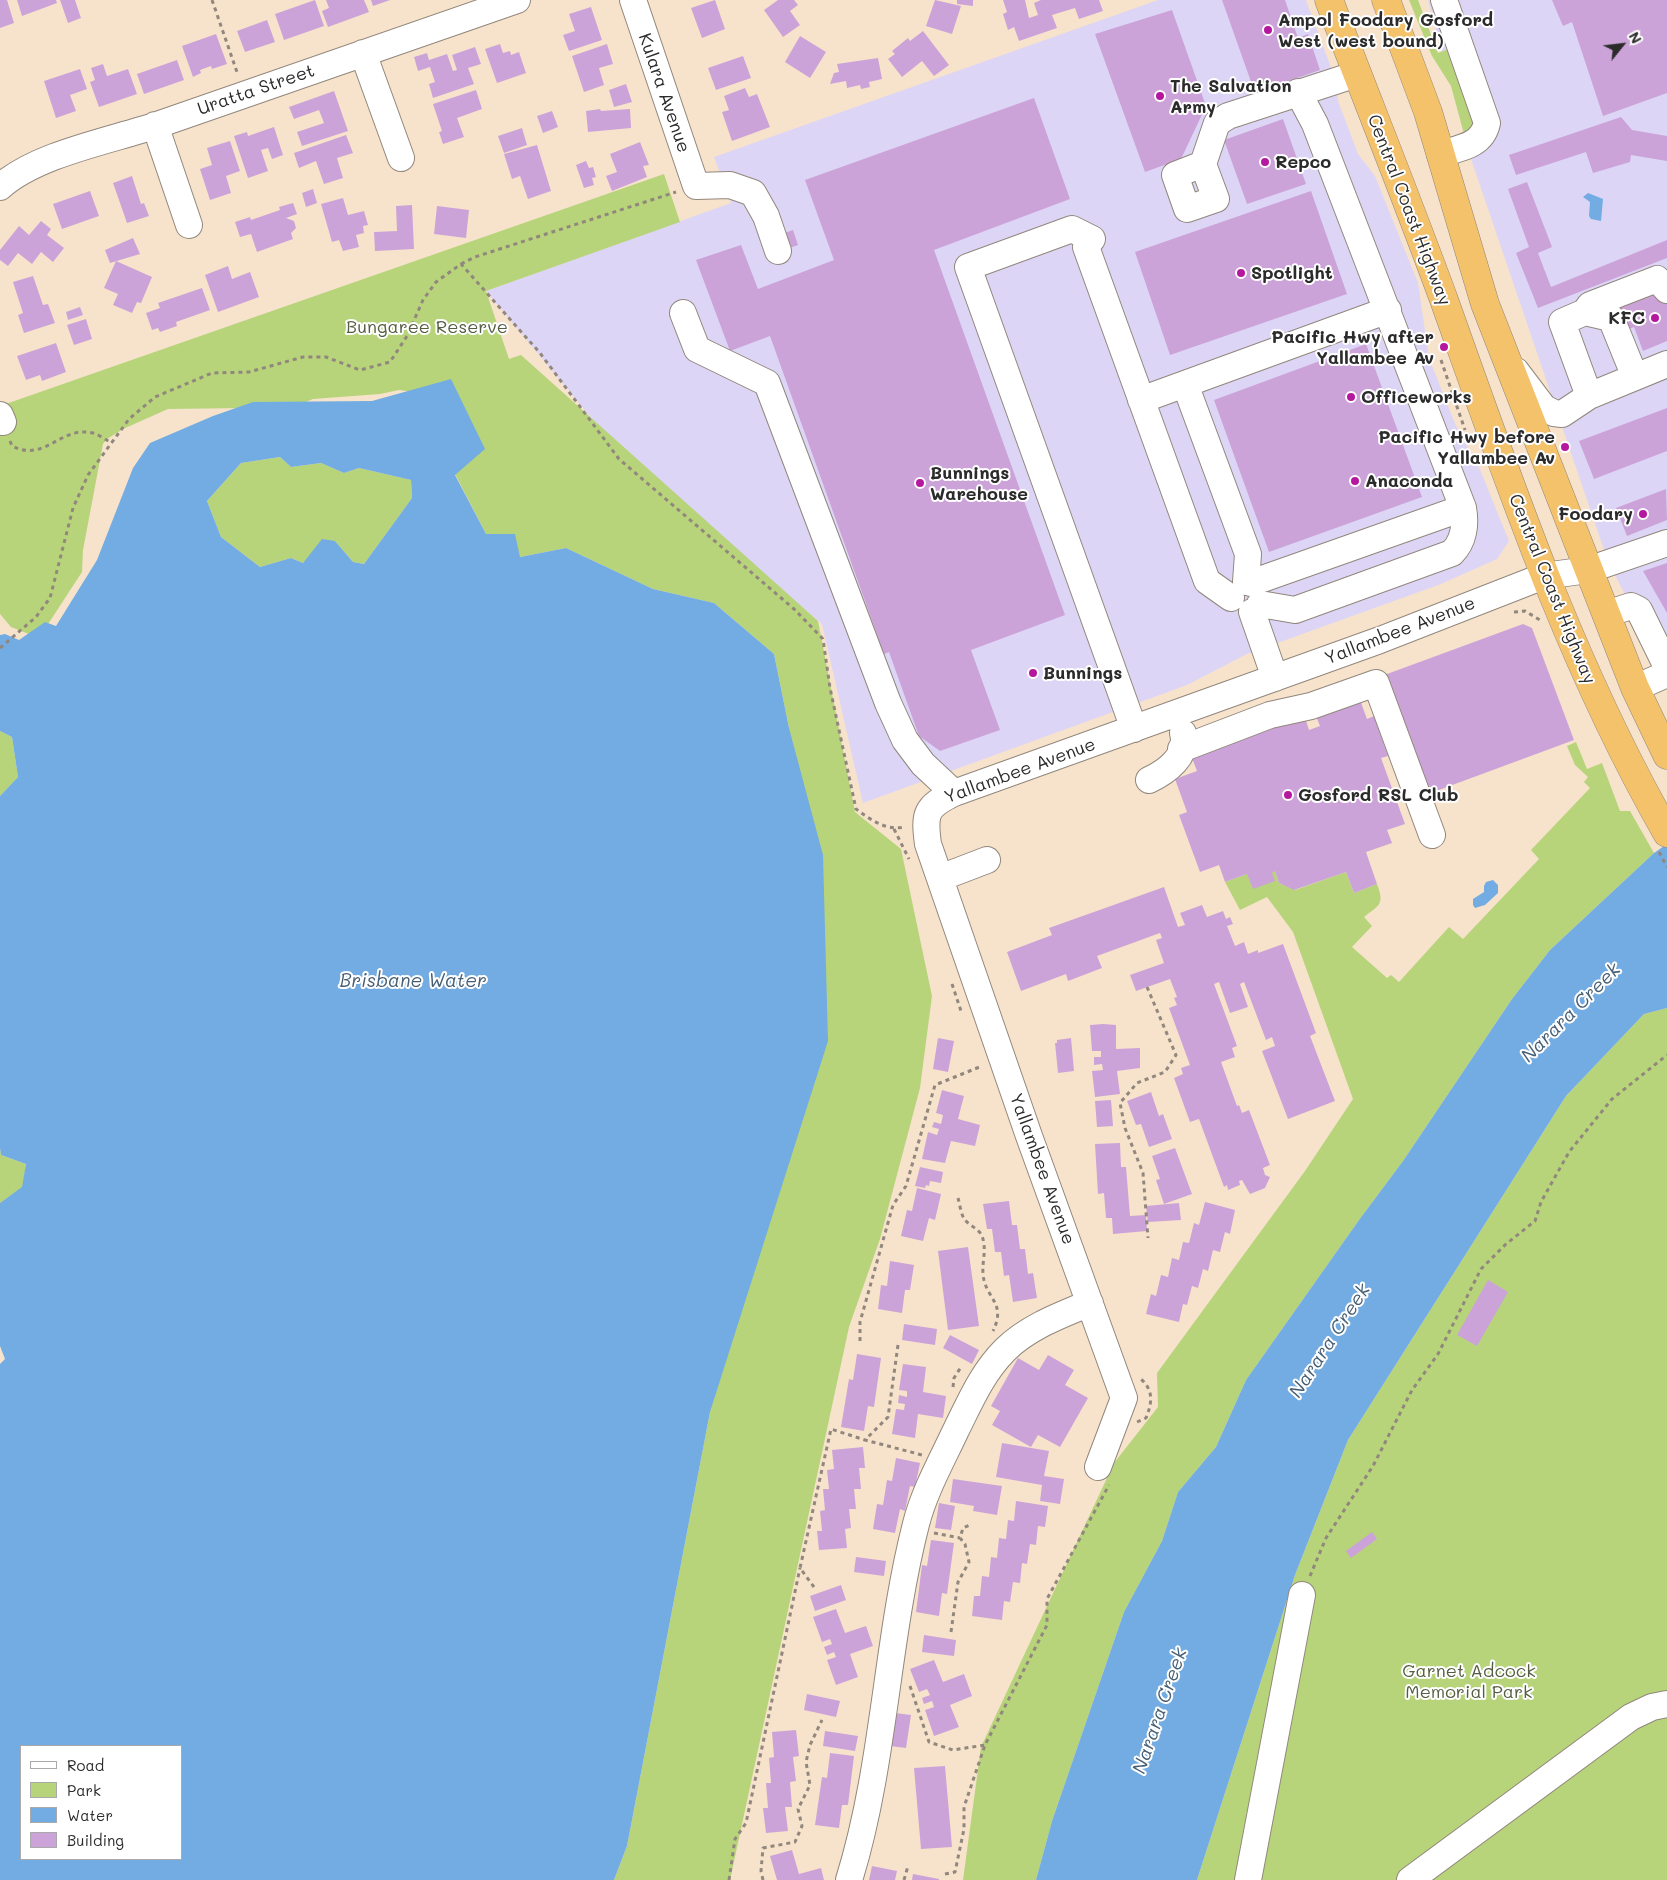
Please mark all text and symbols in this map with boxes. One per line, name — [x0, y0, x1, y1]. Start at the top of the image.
place label: Ampol Foodary Gosford West (west bound) — [1278, 9, 1493, 52]
north arrow — [1597, 20, 1647, 70]
marker: Ampol Foodary Gosford West (west bound) — [1262, 24, 1274, 36]
text: N — [1625, 28, 1646, 47]
street label: Kulara Avenue — [633, 30, 695, 156]
street label: Uratta Street — [195, 60, 317, 120]
place label: The Salvation Army — [1170, 75, 1292, 118]
marker: The Salvation Army — [1154, 90, 1166, 102]
street label: Central Coast Highway — [1363, 111, 1455, 309]
place label: Repco — [1275, 151, 1331, 173]
marker: Repco — [1259, 156, 1271, 168]
place label: Spotlight — [1251, 262, 1333, 284]
marker: Spotlight — [1235, 267, 1247, 279]
place label: KFC — [1608, 307, 1645, 329]
marker: KFC — [1649, 312, 1661, 324]
park label: Bungaree Reserve — [346, 316, 508, 338]
place label: Pacific Hwy after Yallambee Av — [1271, 326, 1434, 368]
marker: Pacific Hwy after Yallambee Av — [1438, 341, 1450, 353]
place label: Officeworks — [1361, 386, 1472, 408]
marker: Officeworks — [1345, 391, 1357, 403]
place label: Pacific Hwy before Yallambee Av — [1378, 426, 1555, 468]
marker: Pacific Hwy before Yallambee Av — [1559, 441, 1571, 453]
place label: Bunnings Warehouse — [930, 462, 1028, 504]
place label: Anaconda — [1365, 470, 1453, 492]
marker: Anaconda — [1349, 475, 1361, 487]
marker: Bunnings Warehouse — [914, 477, 926, 489]
street label: Central Coast Highway — [1504, 491, 1600, 687]
place label: Foodary — [1558, 503, 1633, 525]
marker: Foodary — [1637, 508, 1649, 520]
street label: Yallambee Avenue — [1322, 592, 1478, 670]
place label: Bunnings — [1043, 662, 1122, 684]
marker: Bunnings — [1027, 667, 1039, 679]
street label: Yallambee Avenue — [941, 734, 1099, 808]
place label: Gosford RSL Club — [1298, 784, 1458, 806]
marker: Gosford RSL Club — [1282, 789, 1294, 801]
water label: Narara Creek — [1516, 958, 1626, 1068]
water label: Brisbane Water — [340, 970, 486, 992]
street label: Yallambee Avenue — [1005, 1090, 1079, 1248]
water label: Narara Creek — [1285, 1280, 1375, 1402]
water label: Narara Creek — [1128, 1645, 1192, 1777]
park label: Garnet Adcock Memorial Park — [1402, 1660, 1536, 1702]
legend — [20, 1745, 182, 1860]
text: Road — [67, 1755, 104, 1775]
text: Park — [67, 1780, 101, 1800]
text: Water — [67, 1805, 113, 1825]
text: Building — [67, 1830, 124, 1850]

